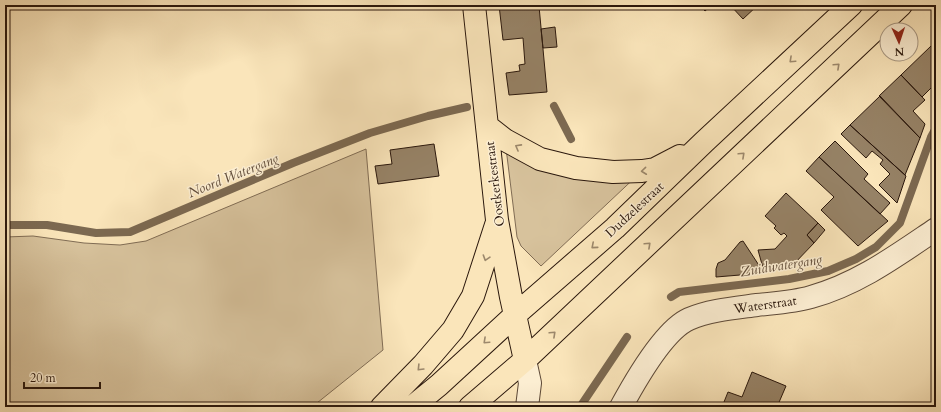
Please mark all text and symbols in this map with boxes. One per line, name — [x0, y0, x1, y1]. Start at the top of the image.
north arrow — [879, 22, 919, 62]
text: N — [894, 44, 905, 59]
one-way arrow — [789, 55, 797, 63]
one-way arrow — [832, 63, 840, 71]
street label: Oostkerkestraat — [481, 140, 509, 228]
one-way arrow — [515, 144, 522, 152]
water label: Noord Watergang — [185, 148, 282, 202]
one-way arrow — [737, 153, 745, 160]
one-way arrow — [641, 166, 647, 175]
street label: Dudzelestraat — [601, 178, 668, 242]
one-way arrow — [591, 242, 599, 249]
one-way arrow — [643, 242, 651, 250]
water label: Zuidwatergang — [739, 250, 824, 281]
one-way arrow — [482, 254, 491, 261]
street label: Waterstraat — [732, 292, 798, 318]
one-way arrow — [548, 331, 556, 339]
one-way arrow — [483, 337, 491, 344]
one-way arrow — [417, 363, 425, 371]
scale bar — [24, 364, 100, 390]
text: 20 m — [30, 370, 57, 386]

